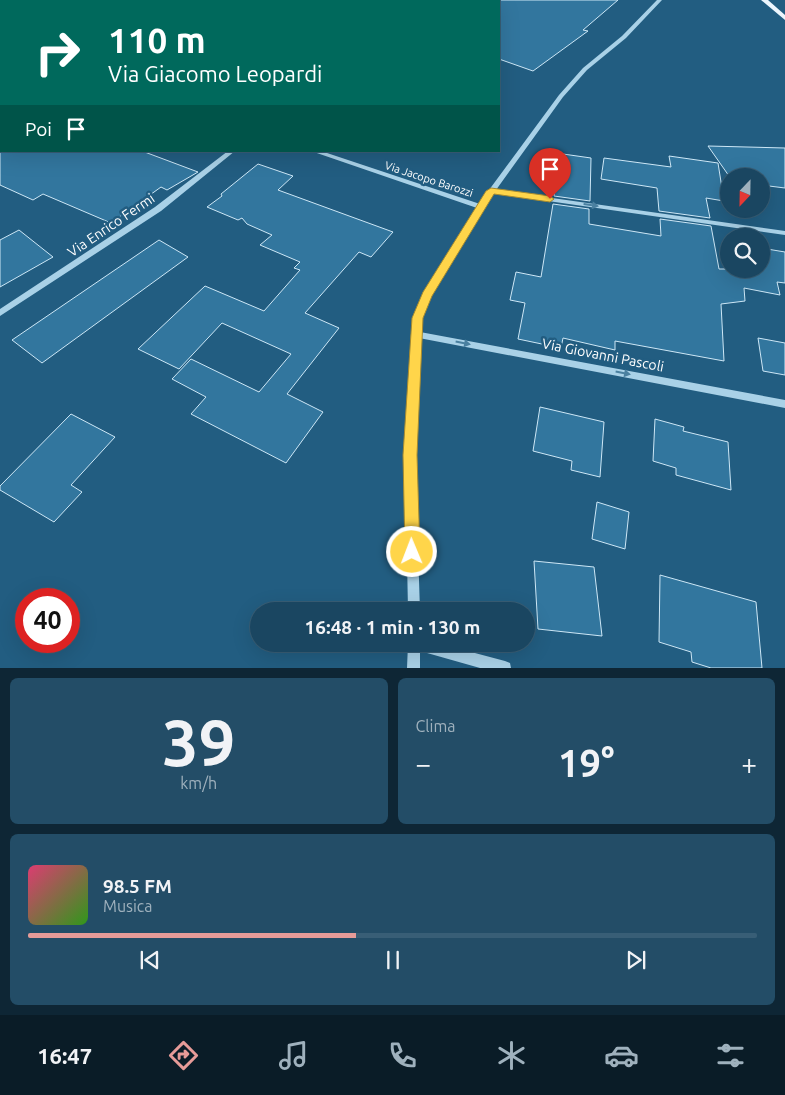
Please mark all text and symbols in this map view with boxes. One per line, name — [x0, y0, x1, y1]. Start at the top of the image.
icon: right — [25, 20, 90, 85]
text: 110 m — [108, 20, 206, 60]
text: Via Giacomo Leopardi — [108, 61, 322, 86]
icon: arrive — [62, 115, 90, 143]
text: Poi — [25, 118, 52, 140]
pin — [529, 148, 571, 199]
icon: arrive — [536, 155, 564, 183]
street label: Via Jacopo Barozzi — [383, 159, 475, 199]
north arrow — [720, 168, 770, 218]
map controls — [720, 168, 770, 278]
street label: Via Enrico Fermi — [64, 190, 158, 260]
one-way arrow — [584, 202, 600, 210]
button: search — [720, 228, 770, 278]
street label: Via Giovanni Pascoli — [541, 335, 665, 375]
one-way arrow — [455, 340, 471, 348]
one-way arrow — [615, 370, 631, 378]
position arrow — [385, 525, 437, 577]
speed limit sign: 40 — [15, 588, 80, 653]
text: 16:48 · 1 min · 130 m — [305, 616, 480, 638]
text: 39 — [162, 705, 235, 778]
text: Clima — [416, 717, 455, 735]
text: 19° — [558, 742, 614, 784]
text: − — [416, 748, 431, 779]
text: + — [741, 748, 757, 779]
text: km/h — [180, 774, 217, 792]
text: 98.5 FM — [103, 875, 172, 897]
text: Musica — [103, 897, 153, 915]
icon: previous — [136, 946, 164, 974]
icon: pause — [379, 946, 407, 974]
icon: next — [622, 946, 650, 974]
icon: directions — [166, 1038, 201, 1073]
icon: music — [276, 1038, 311, 1073]
icon: phone — [385, 1038, 420, 1073]
icon: climate — [494, 1038, 529, 1073]
icon: car — [604, 1038, 639, 1073]
icon: filters — [713, 1038, 748, 1073]
text: 16:47 — [37, 1043, 92, 1068]

